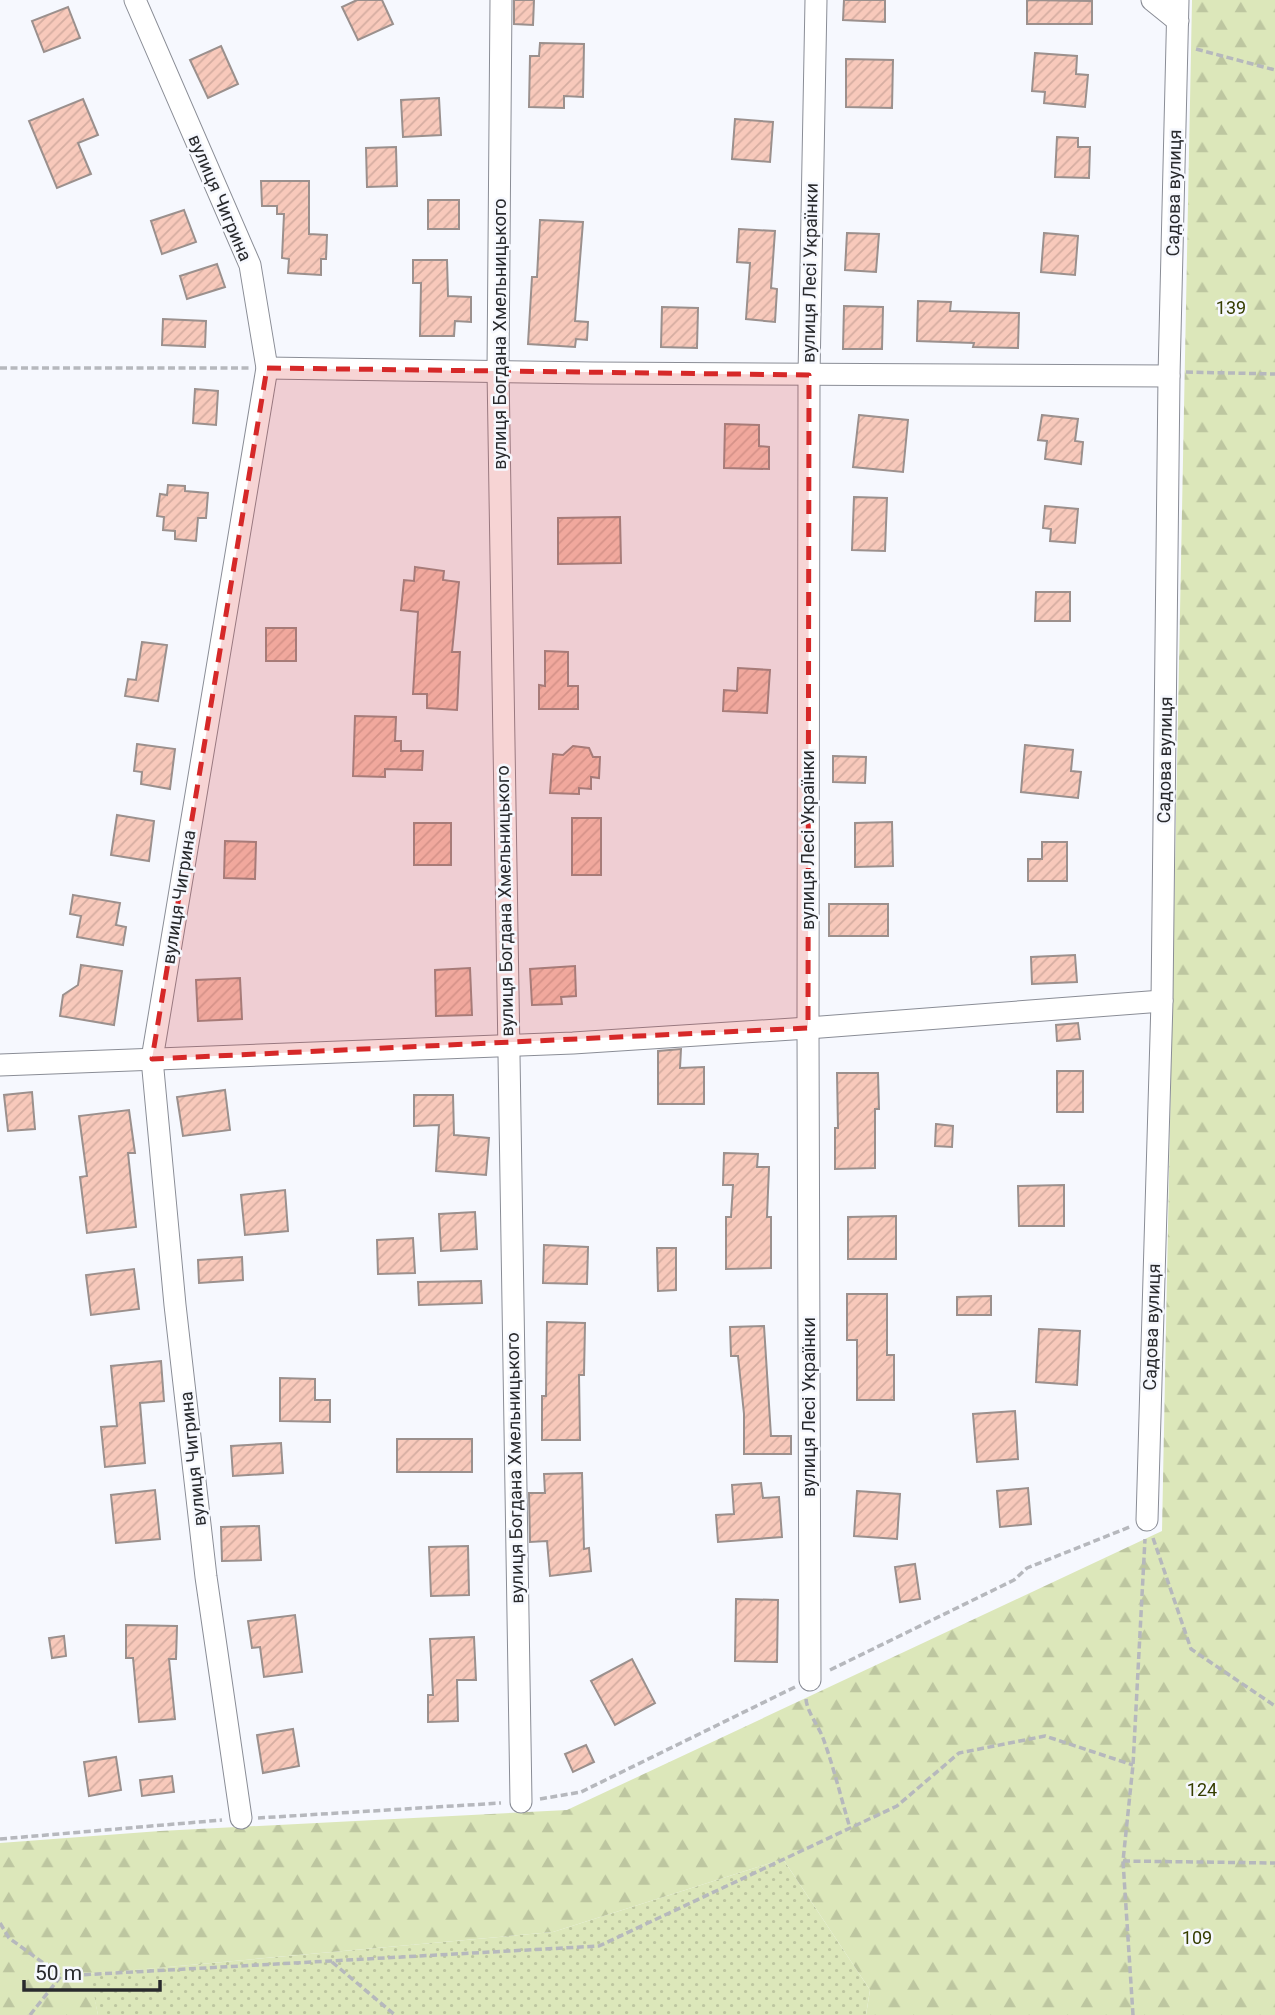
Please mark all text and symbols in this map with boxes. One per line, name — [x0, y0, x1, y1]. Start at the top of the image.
street label: Садова вулиця — [1162, 129, 1185, 257]
street label: вулиця Чигрина — [184, 131, 257, 264]
street label: вулиця Лесі Українки — [797, 183, 822, 363]
street label: вулиця Богдана Хмельницького — [489, 198, 510, 470]
park label: 139 — [1216, 297, 1246, 318]
street label: Садова вулиця — [1153, 696, 1176, 824]
street label: вулиця Лесі Українки — [797, 750, 818, 930]
street label: вулиця Богдана Хмельницького — [492, 765, 517, 1037]
street label: вулиця Чигрина — [158, 829, 199, 965]
street label: Садова вулиця — [1139, 1263, 1164, 1391]
street label: вулиця Лесі Українки — [798, 1317, 819, 1497]
street label: вулиця Богдана Хмельницького — [502, 1332, 527, 1604]
street label: вулиця Чигрина — [175, 1391, 210, 1527]
park label: 124 — [1187, 1779, 1217, 1800]
park label: 109 — [1182, 1927, 1212, 1948]
scale bar — [24, 1948, 161, 1992]
text: 50 m — [35, 1961, 82, 1985]

